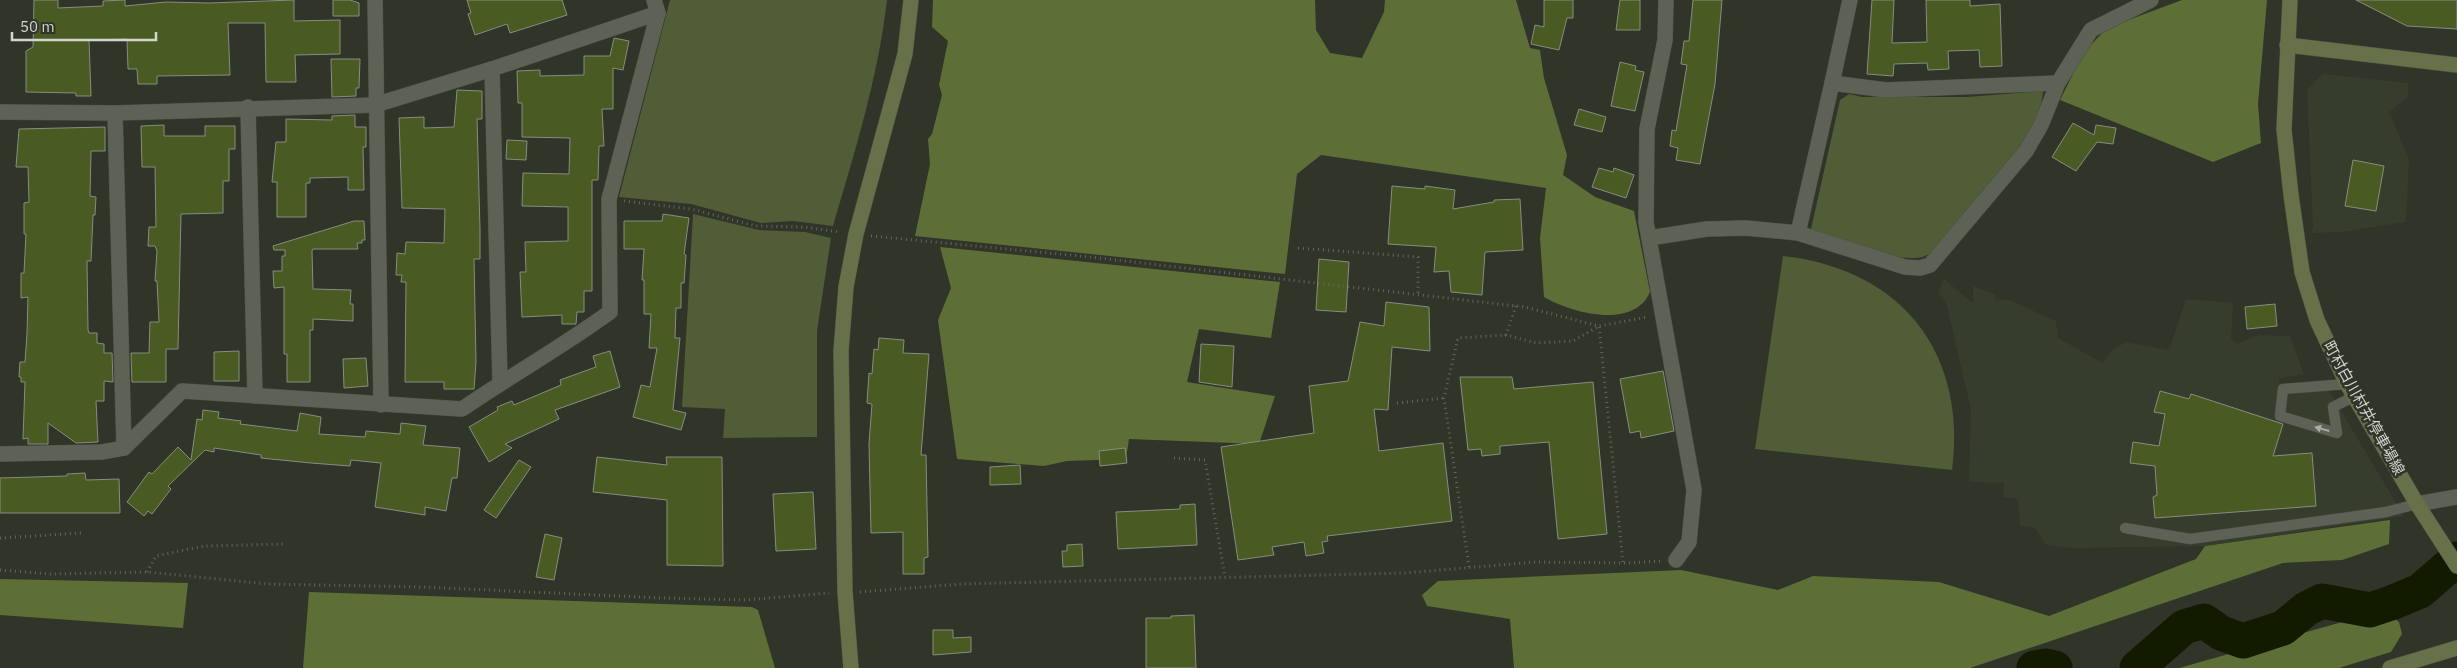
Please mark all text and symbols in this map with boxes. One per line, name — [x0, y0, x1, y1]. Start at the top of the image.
scale bar — [12, 10, 156, 42]
text: 50 m — [20, 17, 55, 36]
street label: 町村白川村井停車場線 — [2320, 338, 2409, 478]
one-way arrow — [2314, 424, 2329, 432]

